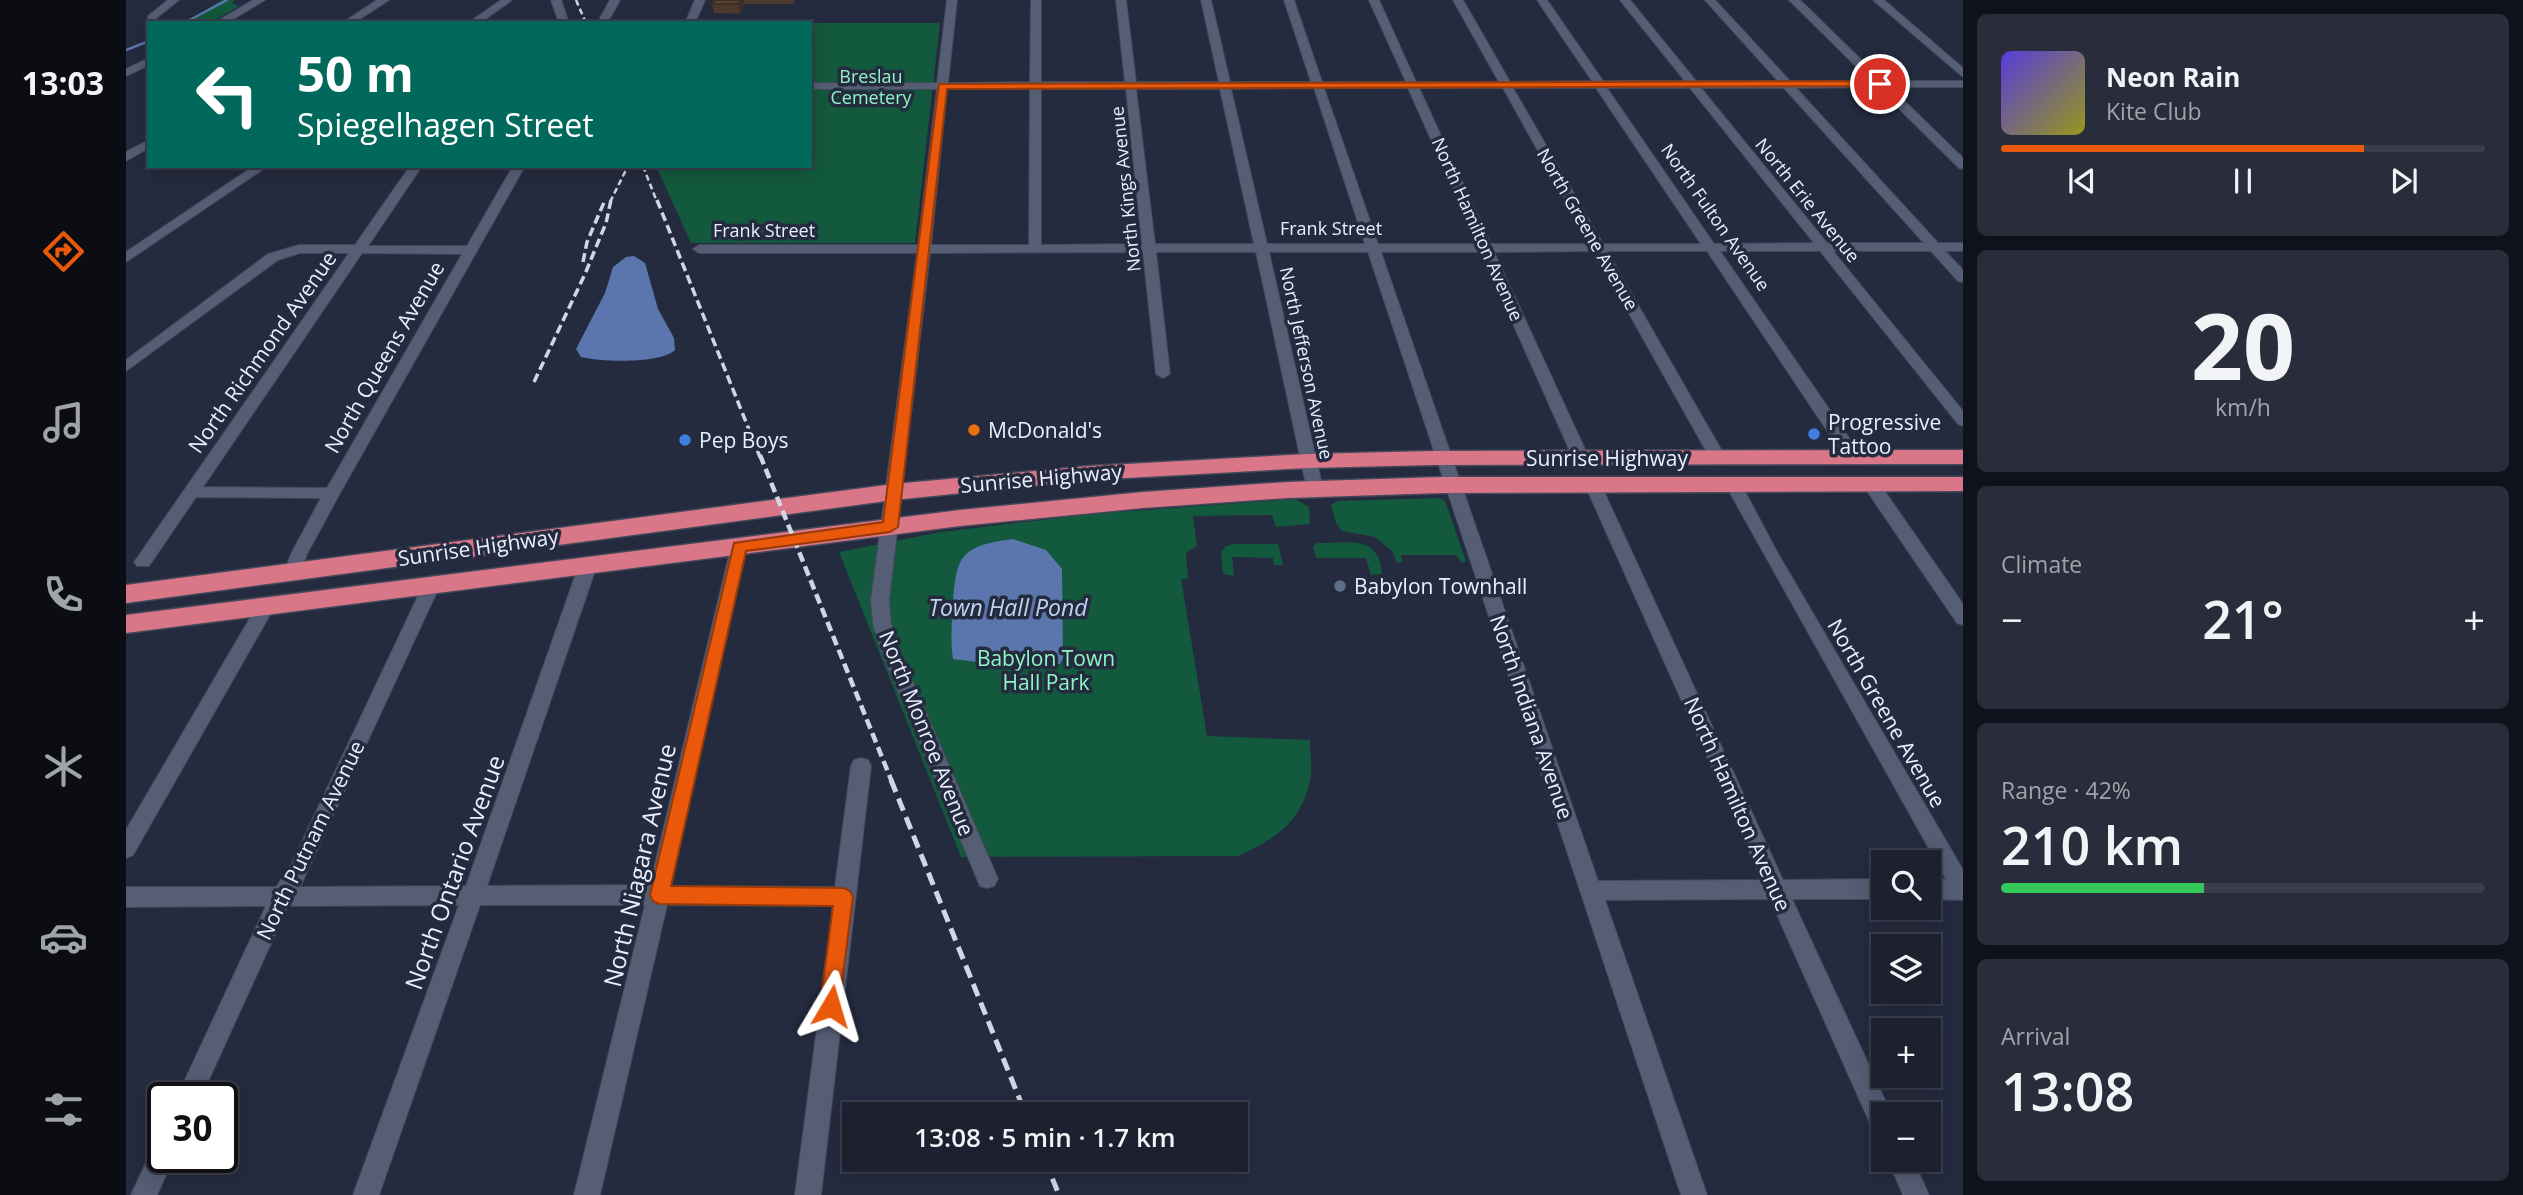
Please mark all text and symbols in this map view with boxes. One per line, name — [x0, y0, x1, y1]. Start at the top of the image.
text: 50 m — [297, 40, 414, 106]
icon: left — [182, 49, 273, 140]
pin — [1850, 54, 1910, 114]
text: Neon Rain — [2106, 59, 2240, 95]
text: 13:03 — [22, 61, 104, 104]
park label: Breslau Cemetery — [830, 64, 913, 109]
icon: arrive — [1861, 65, 1899, 103]
text: Kite Club — [2106, 95, 2201, 127]
text: Spiegelhagen Street — [297, 103, 594, 146]
street label: North Kings Avenue — [1104, 105, 1146, 273]
street label: North Hamilton Avenue — [1427, 133, 1529, 325]
street label: North Erie Avenue — [1750, 133, 1866, 267]
street label: North Fulton Avenue — [1656, 139, 1776, 295]
street label: North Greene Avenue — [1532, 144, 1644, 314]
icon: previous — [2063, 162, 2101, 200]
icon: pause — [2224, 162, 2262, 200]
icon: next — [2385, 162, 2423, 200]
street label: Frank Street — [1280, 216, 1382, 240]
street label: Frank Street — [713, 218, 815, 242]
icon: directions — [39, 227, 88, 276]
street label: North Richmond Avenue — [182, 245, 342, 459]
street label: North Queens Avenue — [318, 256, 450, 458]
street label: North Jefferson Avenue — [1275, 265, 1339, 461]
text: 20 — [2191, 283, 2295, 407]
text: km/h — [2215, 391, 2271, 423]
icon: music — [39, 398, 88, 447]
place label: Progressive Tattoo — [1828, 408, 1941, 460]
place label: McDonald's — [988, 416, 1102, 444]
marker: McDonald's — [966, 422, 982, 438]
place label: Pep Boys — [699, 426, 788, 454]
marker: Progressive Tattoo — [1806, 426, 1822, 442]
marker: Pep Boys — [677, 432, 693, 448]
street label: Sunrise Highway — [1526, 444, 1688, 472]
street label: Sunrise Highway — [959, 457, 1123, 499]
street label: Sunrise Highway — [396, 522, 561, 572]
text: Climate — [2001, 548, 2082, 580]
icon: phone — [39, 570, 88, 619]
place label: Babylon Townhall — [1354, 572, 1527, 600]
marker: Babylon Townhall — [1332, 578, 1348, 594]
text: 21° — [2202, 583, 2284, 654]
water label: Town Hall Pond — [929, 591, 1088, 623]
text: − — [2001, 593, 2023, 645]
text: + — [2463, 593, 2485, 645]
street label: North Indiana Avenue — [1484, 611, 1580, 823]
street label: North Greene Avenue — [1821, 614, 1953, 812]
street label: North Monroe Avenue — [873, 626, 981, 840]
park label: Babylon Town Hall Park — [977, 644, 1115, 696]
street label: North Hamilton Avenue — [1678, 693, 1798, 915]
street label: North Putnam Avenue — [250, 736, 370, 944]
street label: North Niagara Avenue — [595, 740, 683, 990]
icon: climate — [39, 742, 88, 791]
street label: North Ontario Avenue — [396, 750, 512, 994]
text: Range · 42% — [2001, 774, 2131, 806]
text: 210 km — [2001, 809, 2183, 880]
map controls — [1871, 850, 1941, 1172]
button: search — [1871, 850, 1941, 920]
icon: car — [39, 913, 88, 962]
button: layers — [1871, 934, 1941, 1004]
position arrow — [794, 969, 868, 1043]
button: + — [1871, 1018, 1941, 1088]
text: Arrival — [2001, 1020, 2070, 1052]
text: 13:08 — [2001, 1055, 2134, 1126]
speed limit sign: 30 — [147, 1082, 238, 1173]
icon: filters — [39, 1085, 88, 1134]
button: − — [1871, 1102, 1941, 1172]
text: 13:08 · 5 min · 1.7 km — [914, 1119, 1176, 1155]

